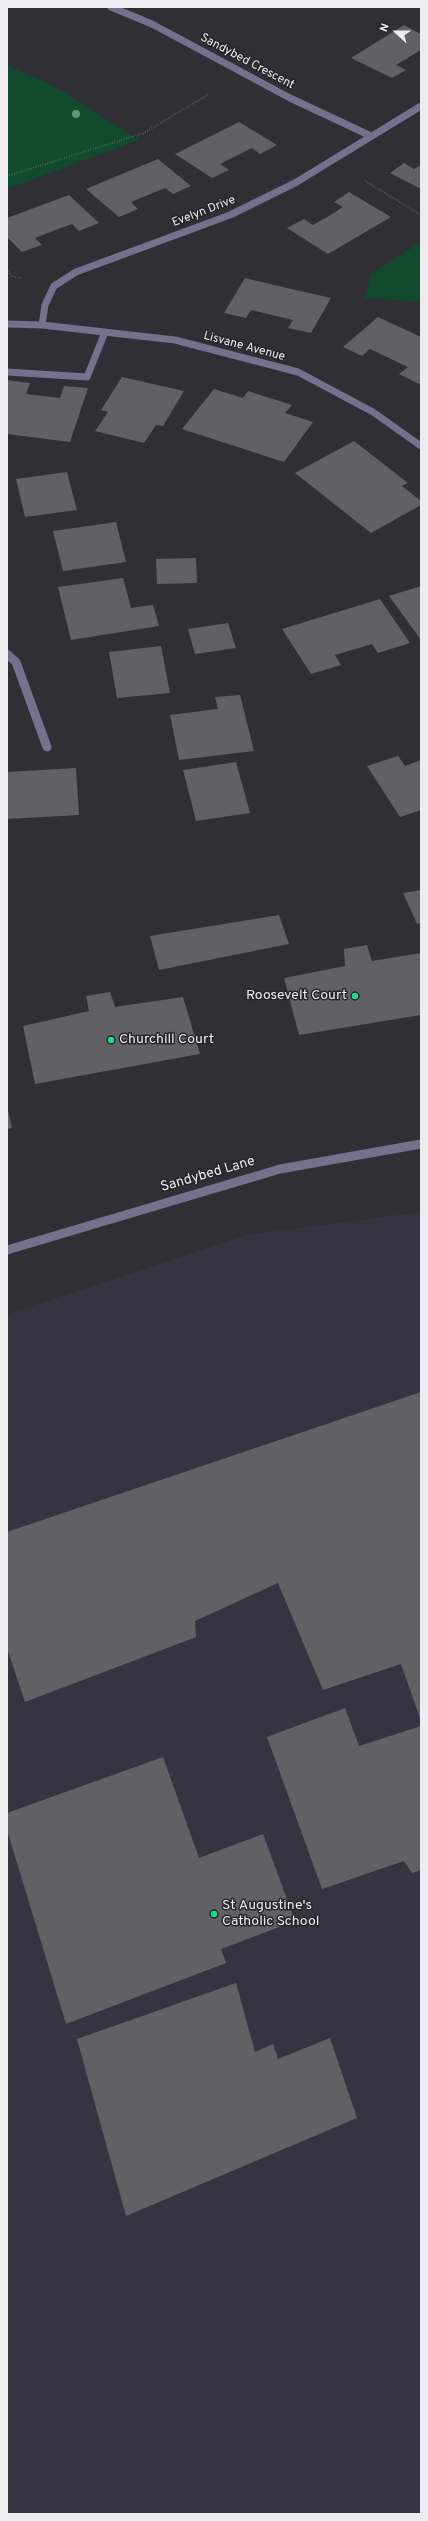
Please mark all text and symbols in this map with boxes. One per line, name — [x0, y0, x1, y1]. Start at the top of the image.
north arrow — [376, 12, 416, 52]
text: N — [377, 22, 393, 34]
street label: Sandybed Crescent — [197, 31, 297, 93]
street label: Evelyn Drive — [170, 193, 238, 231]
street label: Lisvane Avenue — [202, 329, 286, 365]
place label: Roosevelt Court — [246, 988, 347, 1004]
marker: Roosevelt Court — [350, 991, 360, 1001]
place label: Churchill Court — [119, 1032, 214, 1048]
marker: Churchill Court — [106, 1035, 116, 1045]
street label: Sandybed Lane — [159, 1154, 257, 1196]
place label: St Augustine's Catholic School — [222, 1898, 319, 1930]
marker: St Augustine's Catholic School — [209, 1909, 219, 1919]

